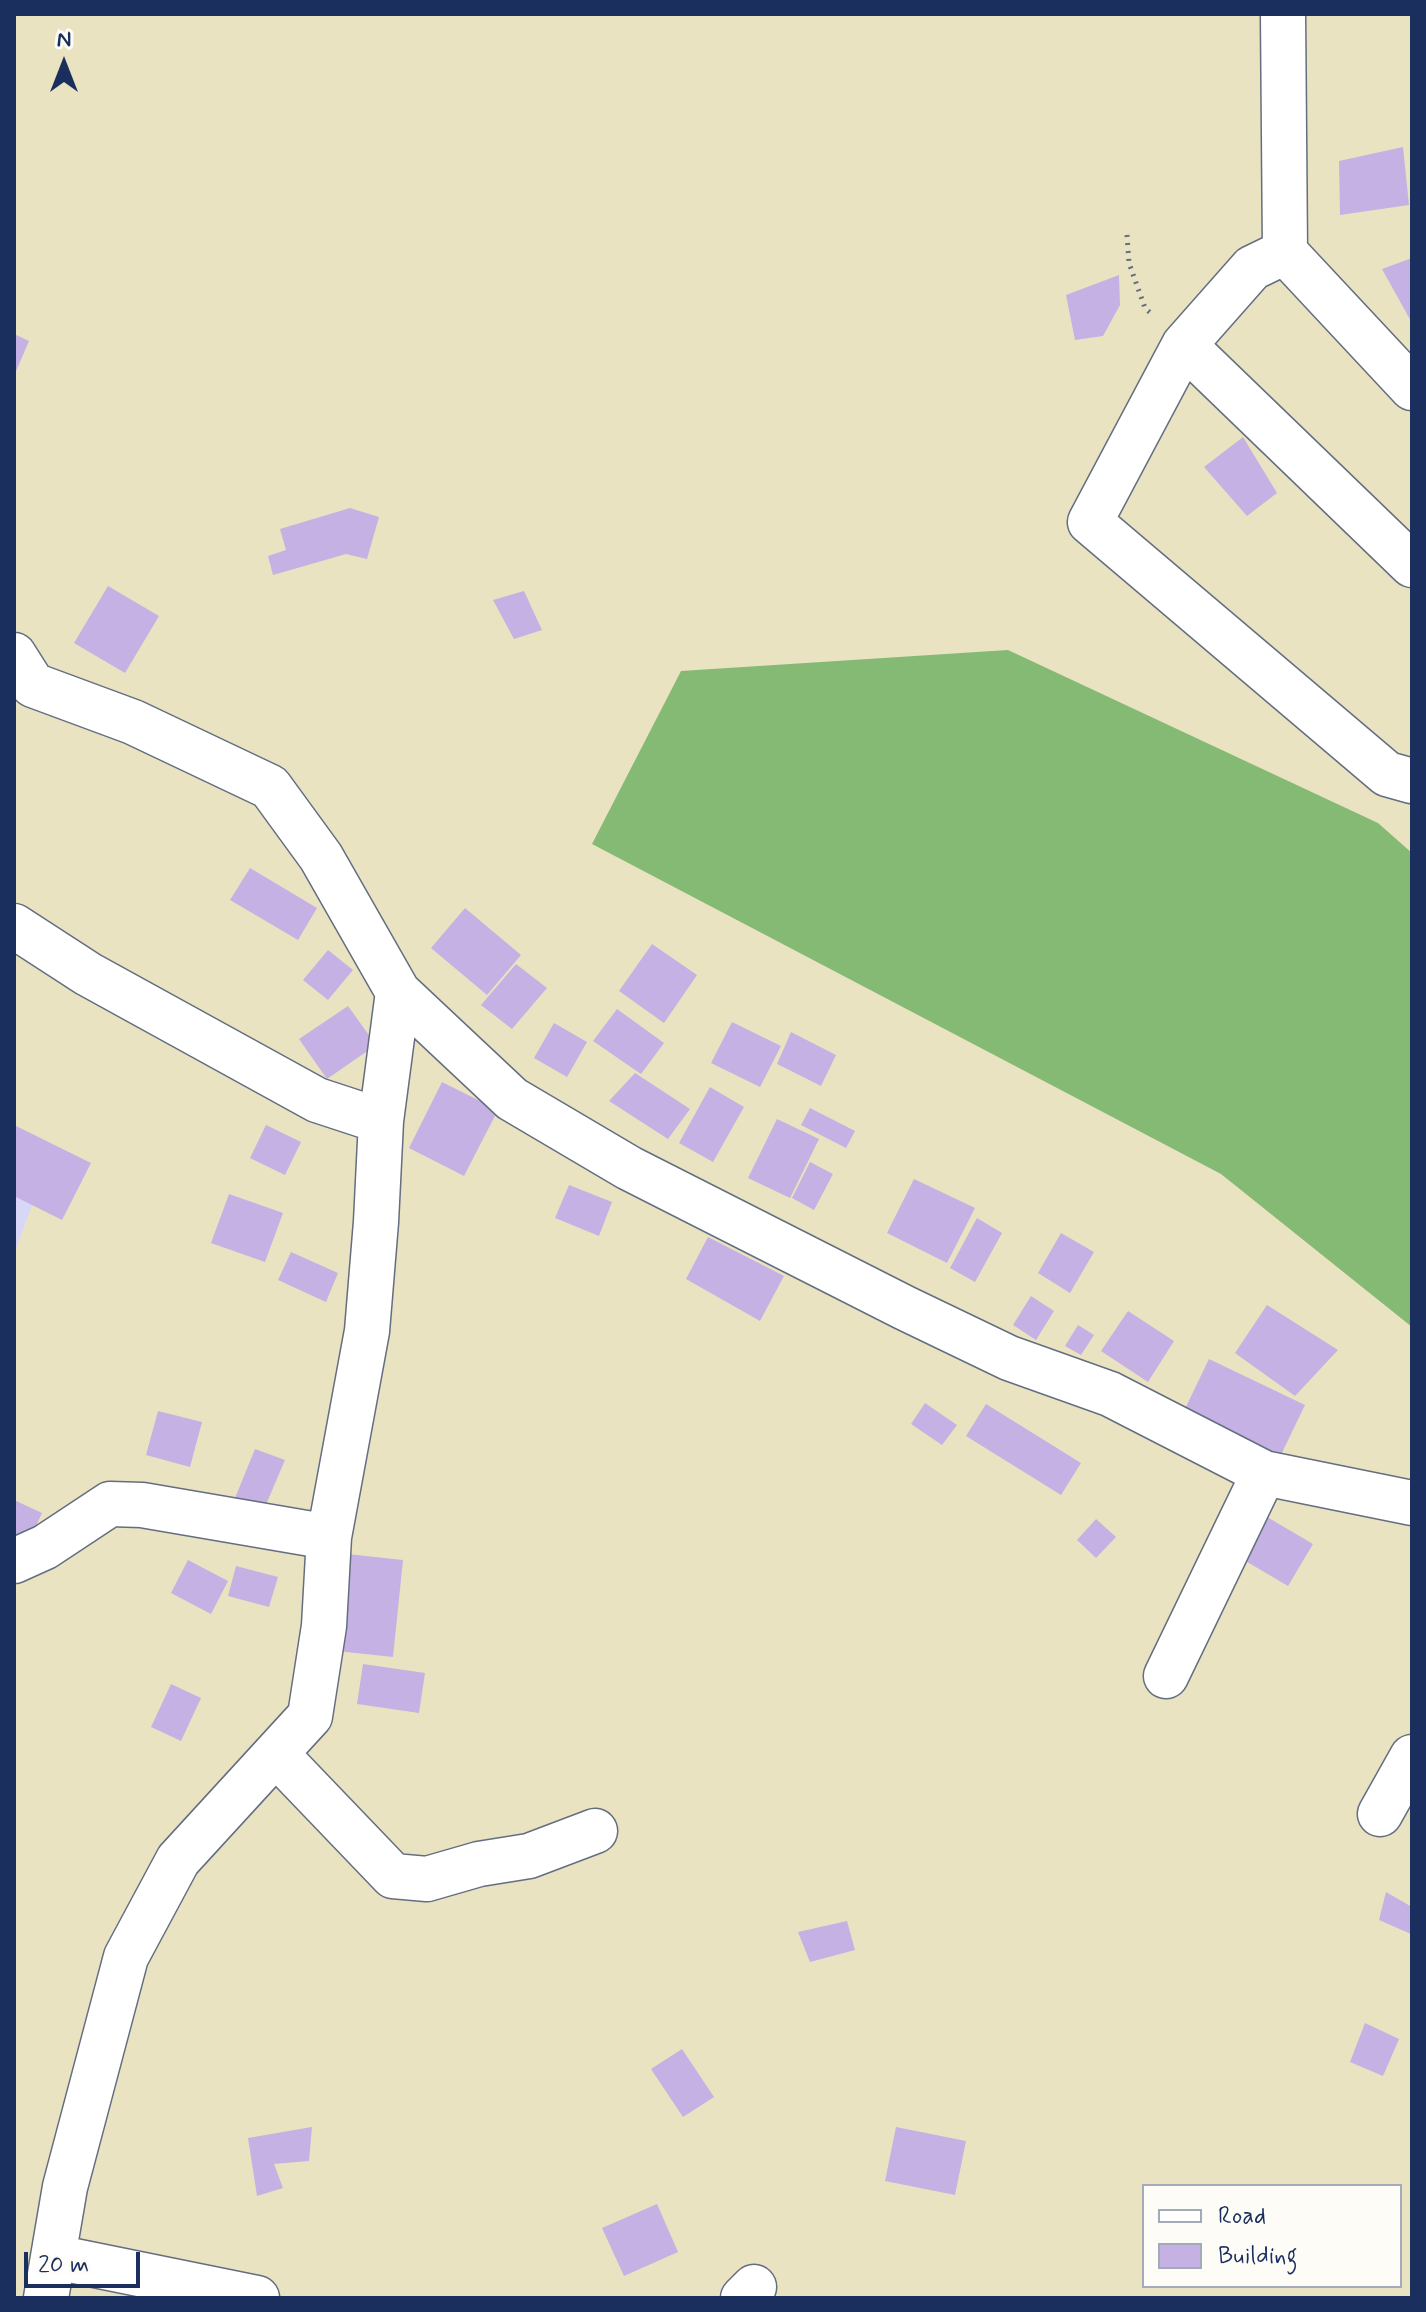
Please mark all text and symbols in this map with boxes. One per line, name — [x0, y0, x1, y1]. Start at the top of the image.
north arrow — [24, 24, 104, 104]
text: N — [57, 26, 71, 54]
legend — [1142, 2184, 1402, 2288]
text: Road — [1218, 2201, 1266, 2232]
scale bar — [28, 2236, 144, 2286]
text: Building — [1218, 2241, 1298, 2272]
text: 20 m — [38, 2250, 89, 2281]

